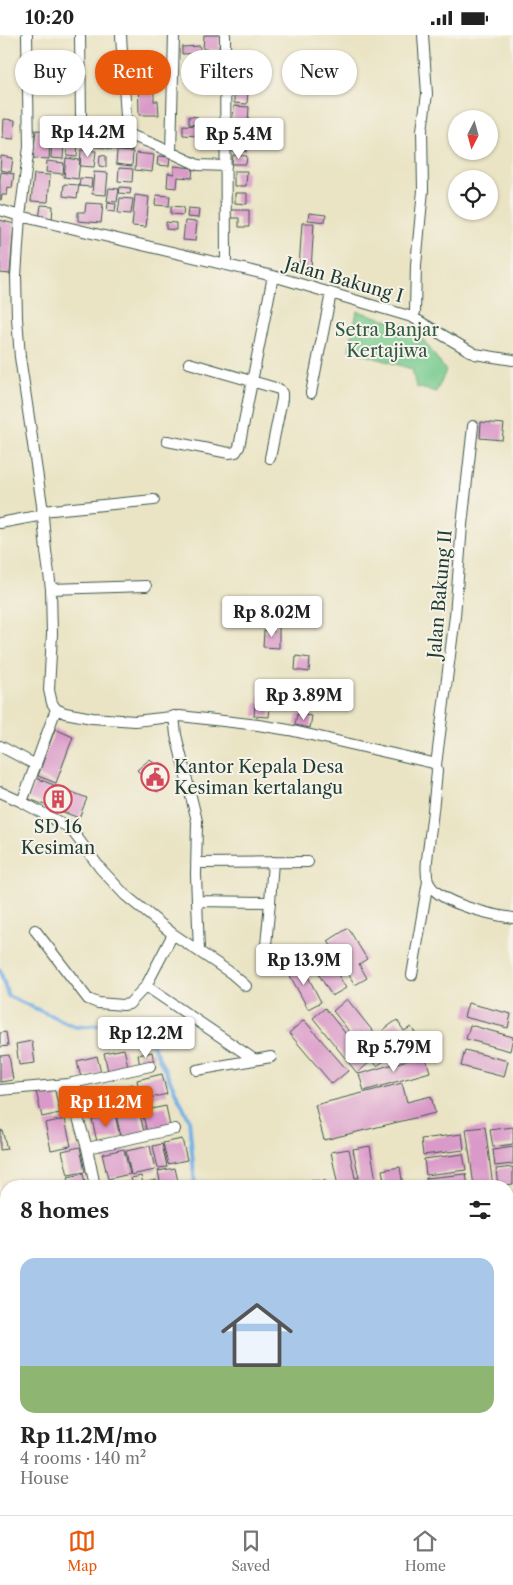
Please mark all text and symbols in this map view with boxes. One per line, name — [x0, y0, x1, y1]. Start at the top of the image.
text: 10:20 — [25, 6, 74, 29]
chip: Buy — [15, 50, 85, 95]
chip: Rent — [95, 50, 171, 95]
chip: Filters — [181, 50, 272, 95]
chip: New — [282, 50, 357, 95]
north arrow — [448, 110, 498, 160]
map controls — [448, 110, 498, 220]
pin: Rp 14.2M — [36, 115, 140, 158]
pin: Rp 5.4M — [193, 117, 285, 160]
text: Rp 14.2M — [51, 122, 125, 142]
text: Rp 5.4M — [206, 124, 272, 144]
button: locate — [448, 170, 498, 220]
street label: Jalan Bakung I — [279, 252, 406, 307]
park label: Setra Banjar Kertajiwa — [335, 319, 440, 362]
street label: Jalan Bakung II — [423, 529, 457, 662]
pin: Rp 8.02M — [220, 595, 324, 638]
text: Rp 8.02M — [233, 602, 311, 622]
pin: Rp 3.89M — [252, 679, 356, 721]
text: Rp 3.89M — [266, 685, 342, 705]
place label: Kantor Kepala Desa Kesiman kertalangu — [174, 756, 344, 799]
public building icon: Kantor Kepala Desa Kesiman kertalangu — [140, 762, 170, 792]
building icon: SD 16 Kesiman — [43, 784, 73, 814]
place label: SD 16 Kesiman — [21, 816, 95, 859]
pin: Rp 13.9M — [252, 943, 356, 986]
text: Rp 13.9M — [267, 950, 341, 970]
pin: Rp 12.2M — [94, 1017, 198, 1059]
text: Rp 12.2M — [109, 1023, 183, 1043]
pin: Rp 5.79M — [342, 1031, 446, 1073]
text: Rp 5.79M — [357, 1037, 432, 1057]
pin: Rp 11.2M — [54, 1085, 158, 1128]
text: Rp 11.2M — [70, 1092, 142, 1112]
icon: filters — [466, 1196, 494, 1224]
text: 8 homes — [20, 1198, 109, 1223]
icon: home — [212, 1290, 302, 1380]
text: Rp 11.2M/mo — [20, 1423, 157, 1448]
text: 4 rooms · 140 m² — [20, 1448, 146, 1468]
text: House — [20, 1468, 69, 1488]
tab: Map — [67, 1527, 97, 1575]
tab: Saved — [232, 1527, 270, 1575]
tab: Home — [405, 1527, 446, 1575]

